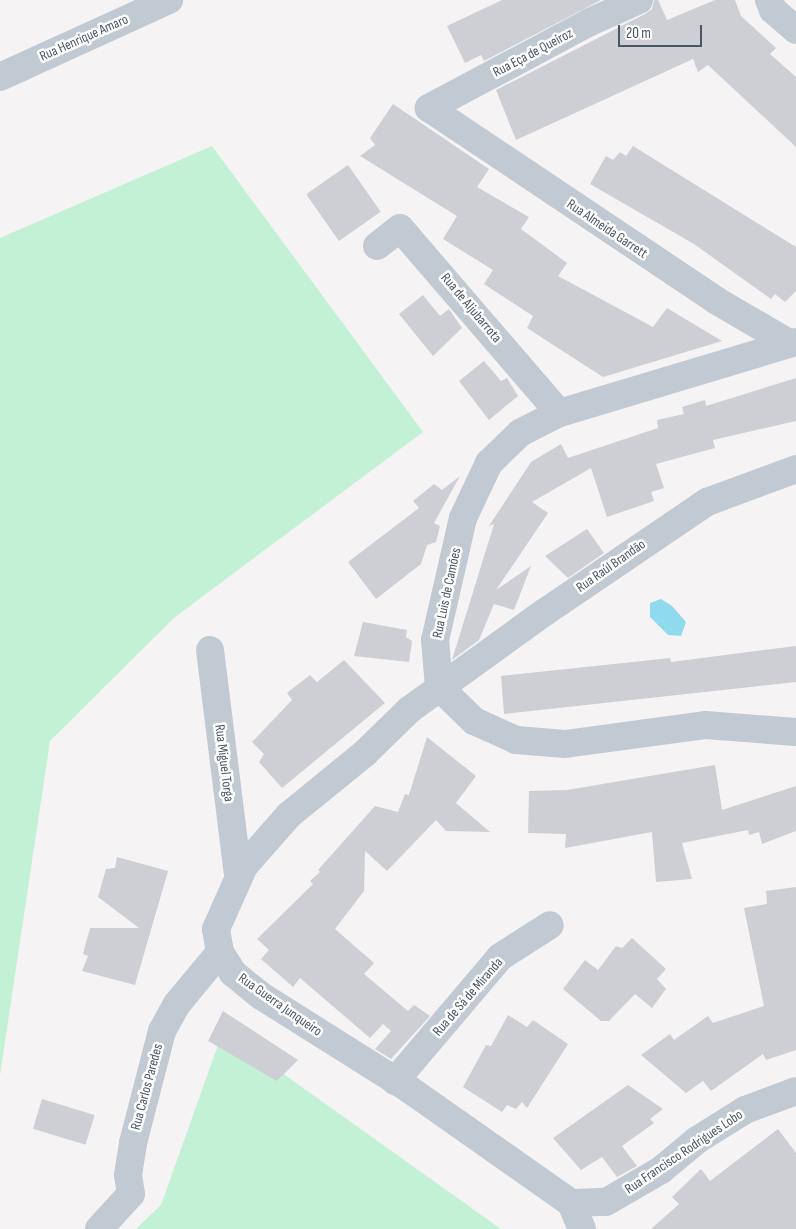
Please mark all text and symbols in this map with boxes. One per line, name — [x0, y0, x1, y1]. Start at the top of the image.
street label: Rua Henrique Amaro — [37, 11, 131, 65]
scale bar — [621, 15, 705, 47]
text: 20 m — [626, 24, 651, 43]
street label: Rua Eça de Queiroz — [490, 25, 576, 81]
street label: Rua Almeida Garrett — [563, 196, 651, 262]
street label: Rua de Aljubarrota — [437, 270, 505, 346]
street label: Rua Raúl Brandão — [573, 536, 649, 596]
street label: Rua Luis de Camões — [429, 546, 465, 640]
street label: Rua Miguel Torga — [211, 723, 237, 803]
street label: Rua de Sá de Miranda — [429, 954, 507, 1040]
street label: Rua Guerra Junqueiro — [235, 970, 325, 1040]
street label: Rua Carlos Paredes — [127, 1042, 167, 1132]
street label: Rua Francisco Rodrigues Lobo — [622, 1106, 746, 1198]

